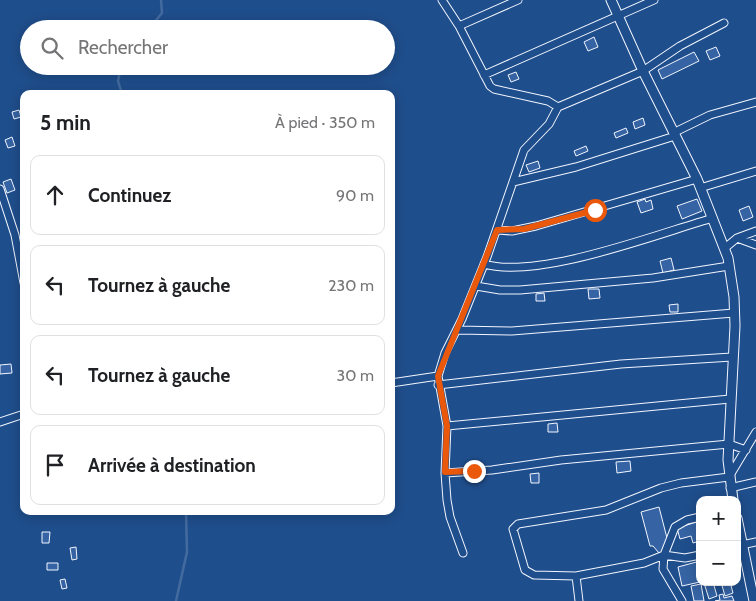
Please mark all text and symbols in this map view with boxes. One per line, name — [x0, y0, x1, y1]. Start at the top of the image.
search box — [20, 20, 395, 75]
icon: search — [38, 34, 66, 62]
text: Rechercher — [78, 36, 168, 59]
text: 5 min — [40, 110, 91, 135]
text: À pied · 350 m — [275, 113, 375, 132]
icon: ahead — [41, 181, 69, 209]
text: Continuez — [88, 184, 171, 207]
text: 90 m — [336, 186, 374, 205]
route start — [584, 199, 607, 222]
icon: left — [41, 271, 69, 299]
text: Tournez à gauche — [88, 274, 230, 297]
text: 230 m — [328, 276, 374, 295]
icon: left — [41, 361, 69, 389]
text: Tournez à gauche — [88, 364, 230, 387]
text: 30 m — [337, 366, 374, 385]
icon: arrive — [41, 451, 69, 479]
text: Arrivée à destination — [88, 454, 256, 477]
route end — [463, 460, 486, 483]
map controls — [696, 496, 741, 586]
button: + — [696, 496, 741, 541]
button: − — [696, 541, 741, 586]

